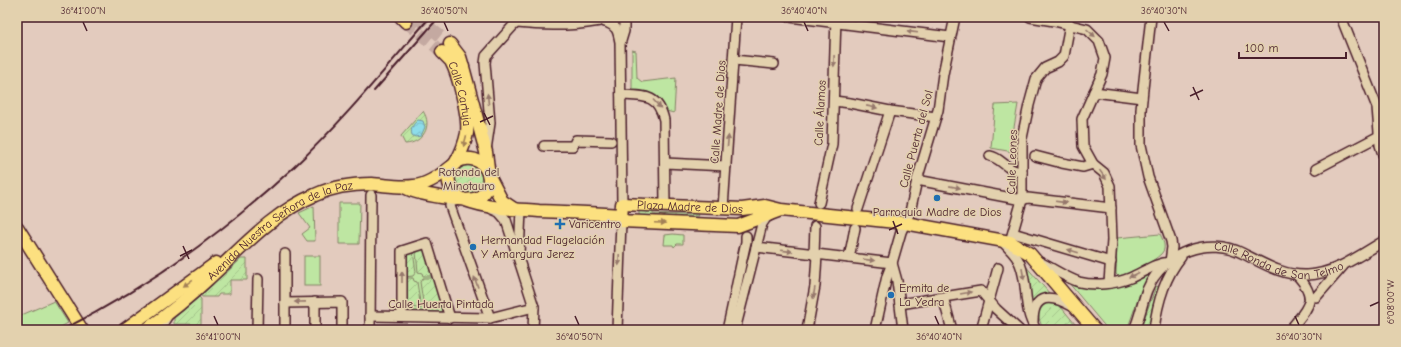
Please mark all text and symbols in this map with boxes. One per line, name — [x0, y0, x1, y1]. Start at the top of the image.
text: 36°41'00"N — [60, 5, 106, 17]
text: 36°40'50"N — [421, 5, 467, 17]
text: 36°40'40"N — [781, 5, 827, 17]
text: 36°40'30"N — [1141, 5, 1187, 17]
one-way arrow — [1086, 28, 1095, 37]
one-way arrow — [905, 29, 918, 35]
scale bar — [1239, 34, 1346, 60]
text: 100 m — [1245, 41, 1278, 55]
one-way arrow — [831, 55, 837, 68]
street label: Calle Cartuja — [445, 59, 474, 127]
street label: Calle Madre de Dios — [707, 60, 729, 164]
street label: Calle Álamos — [811, 80, 829, 146]
street label: Calle Puerta del Sol — [896, 89, 936, 189]
one-way arrow — [485, 93, 492, 105]
one-way arrow — [653, 99, 662, 109]
one-way arrow — [866, 104, 878, 110]
street label: Calle Leones — [1004, 129, 1020, 195]
one-way arrow — [461, 135, 467, 147]
one-way arrow — [724, 135, 731, 147]
park label: Rotonda del Minotauro — [439, 165, 499, 193]
one-way arrow — [1099, 169, 1107, 180]
street label: Avenida Nuestra Señora de la Paz — [204, 178, 354, 283]
one-way arrow — [949, 184, 961, 190]
marker: Parroquia Madre de Dios — [932, 193, 942, 203]
street label: Plaza Madre de Dios — [637, 198, 743, 216]
one-way arrow — [1055, 199, 1067, 205]
place label: Parroquia Madre de Dios — [873, 205, 1001, 219]
place label: Varicentro — [569, 217, 621, 231]
marker: Varicentro — [554, 218, 566, 230]
one-way arrow — [654, 219, 666, 226]
place label: Hermandad Flagelación Y Amargura Jerez — [481, 233, 605, 261]
street label: Calle Ronda de San Telmo — [1214, 239, 1346, 282]
marker: Hermandad Flagelación Y Amargura Jerez — [468, 242, 478, 252]
one-way arrow — [781, 248, 793, 254]
one-way arrow — [1067, 248, 1079, 254]
one-way arrow — [616, 254, 623, 266]
one-way arrow — [863, 257, 875, 263]
one-way arrow — [1020, 268, 1026, 281]
one-way arrow — [399, 270, 405, 283]
one-way arrow — [1129, 272, 1140, 279]
one-way arrow — [473, 275, 479, 287]
one-way arrow — [183, 279, 194, 287]
text: 6°08'00"W — [1385, 279, 1397, 324]
place label: Ermita de La Yedra — [899, 281, 949, 309]
one-way arrow — [811, 287, 817, 299]
marker: Ermita de La Yedra — [886, 290, 896, 300]
one-way arrow — [960, 290, 972, 296]
street label: Calle Huerta Pintada — [388, 297, 494, 311]
one-way arrow — [294, 299, 306, 306]
text: 36°41'00"N — [195, 331, 241, 343]
text: 36°40'50"N — [556, 331, 602, 343]
text: 36°40'40"N — [916, 331, 962, 343]
text: 36°40'30"N — [1276, 331, 1322, 343]

